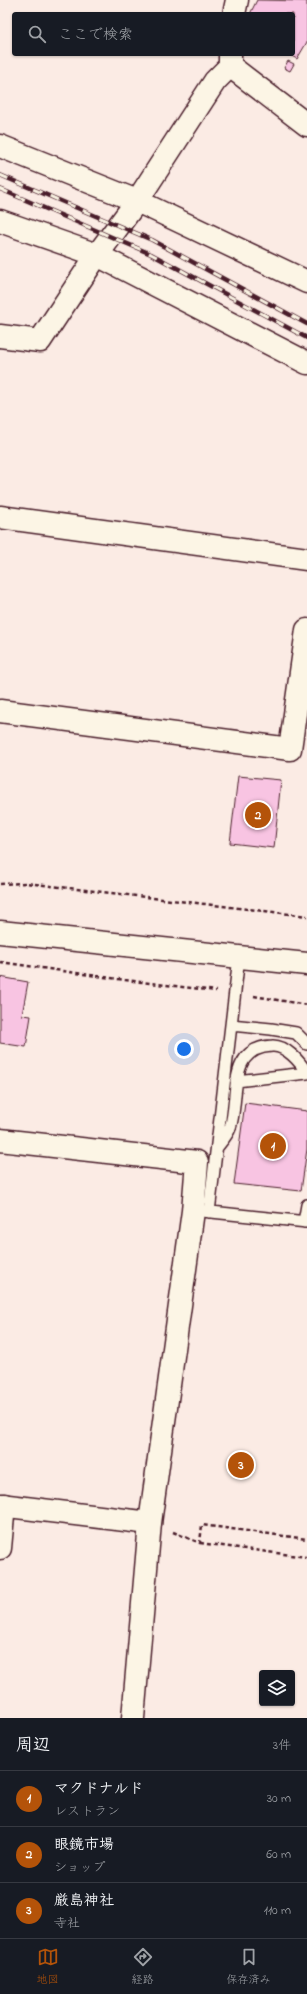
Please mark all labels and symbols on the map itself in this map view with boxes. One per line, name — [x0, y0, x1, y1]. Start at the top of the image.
pin: 2 — [245, 800, 271, 830]
your location — [174, 1039, 194, 1059]
pin: 1 — [260, 1131, 286, 1161]
pin: 3 — [228, 1450, 254, 1480]

